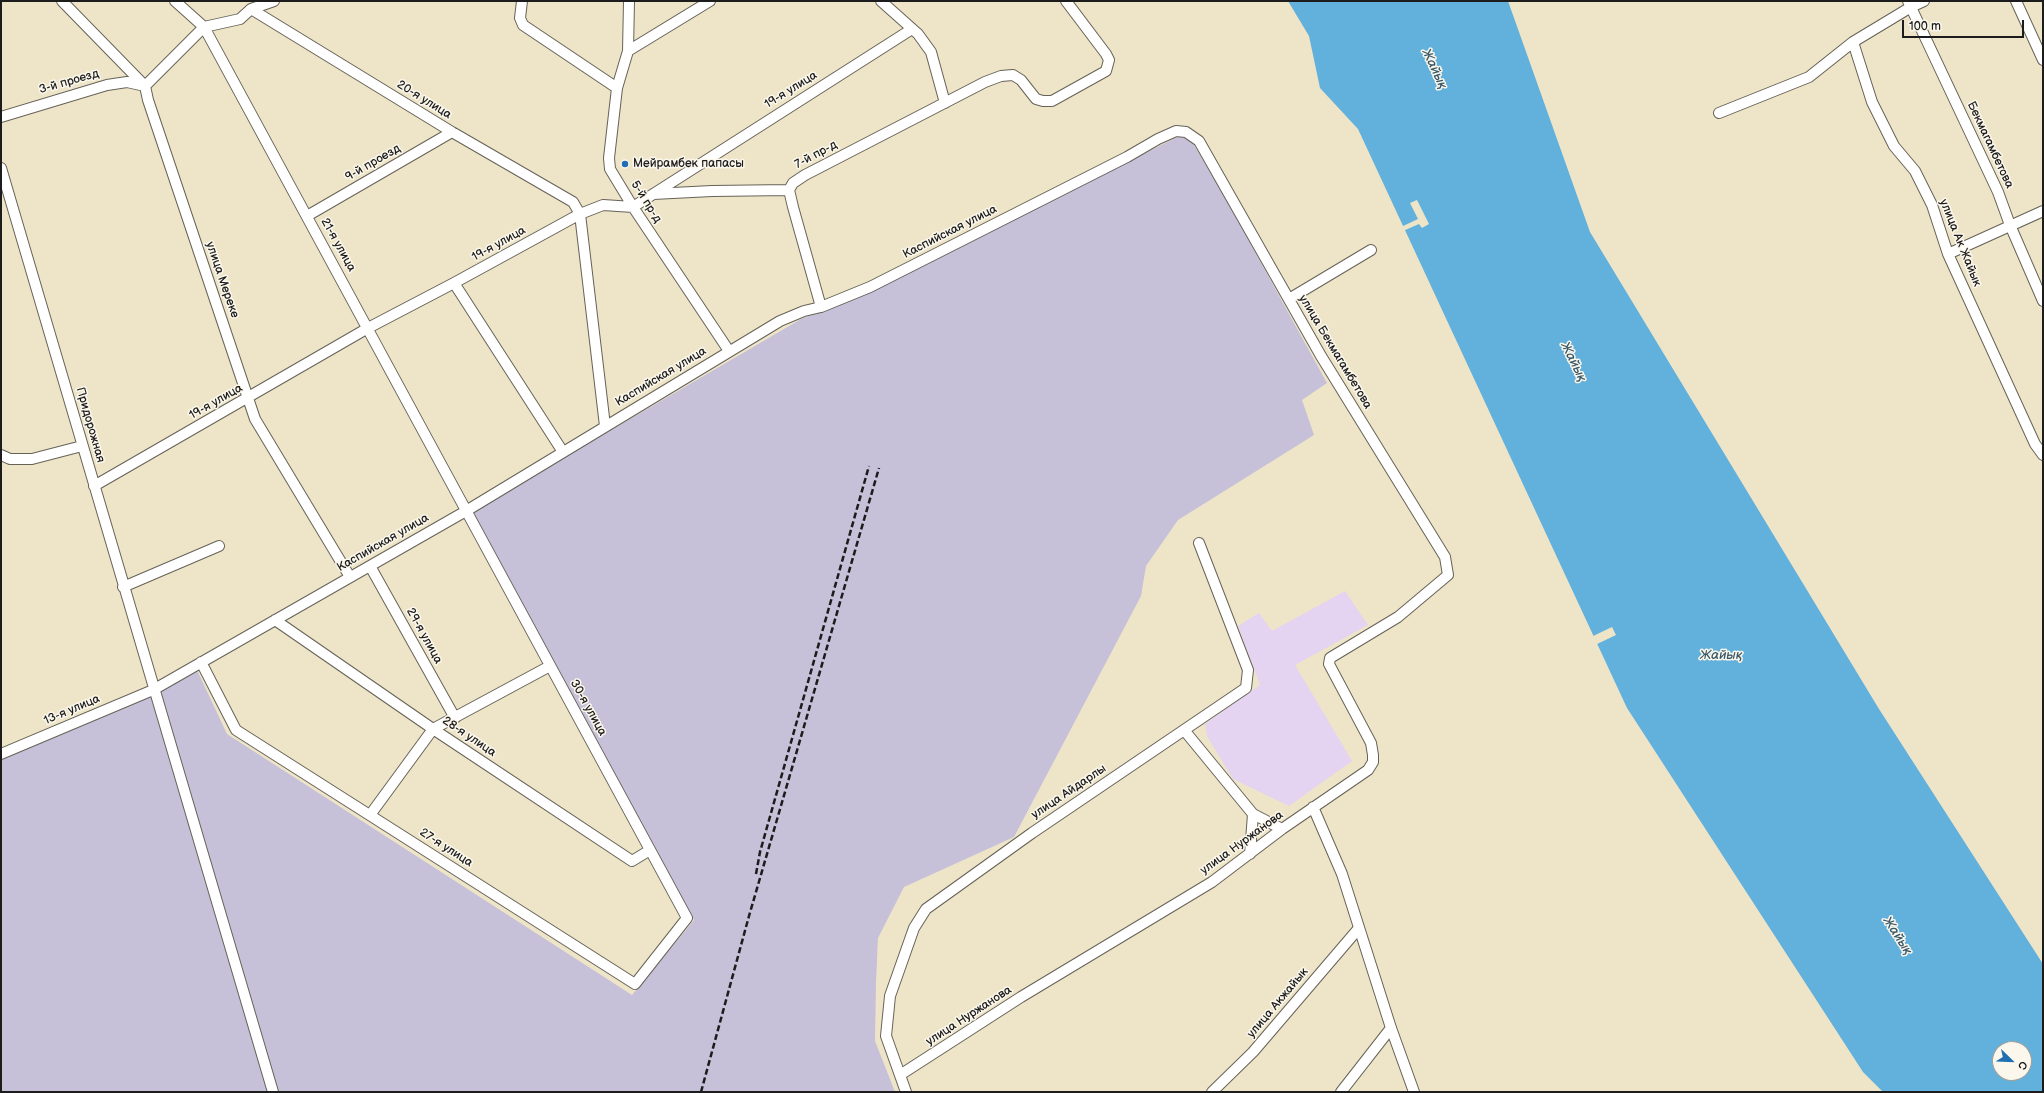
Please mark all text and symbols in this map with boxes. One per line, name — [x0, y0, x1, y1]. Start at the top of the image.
scale bar — [1904, 12, 2026, 38]
text: 100 m — [1909, 19, 1941, 34]
water label: Жайық — [1418, 47, 1450, 91]
street label: 3-й проезд — [37, 67, 101, 97]
street label: 19-я улица — [762, 68, 820, 112]
street label: 20-я улица — [394, 78, 454, 122]
street label: Бекмагамбетова — [1964, 99, 2016, 191]
street label: 7-й пр-д — [792, 138, 840, 172]
street label: 9-й проезд — [343, 141, 403, 185]
place label: Мейрамбек папасы — [633, 157, 744, 171]
marker: Мейрамбек папасы — [620, 159, 630, 169]
street label: 5-й пр-д — [628, 178, 664, 226]
street label: улица Ак Жайык — [1936, 197, 1984, 289]
street label: Каспийская улица — [901, 202, 999, 262]
street label: 21-я улица — [317, 216, 359, 274]
street label: 19-я улица — [470, 223, 528, 265]
street label: улица Мереке — [202, 240, 242, 320]
street label: улица Бекмагамбетова — [1295, 292, 1375, 412]
water label: Жайық — [1557, 340, 1589, 384]
street label: Каспийская улица — [613, 344, 709, 410]
street label: 19-я улица — [187, 381, 245, 423]
street label: Придорожная — [72, 386, 108, 464]
street label: Каспийская улица — [335, 511, 431, 575]
street label: 29-я улица — [403, 606, 445, 666]
water label: Жайық — [1700, 648, 1742, 664]
street label: 30-я улица — [567, 677, 609, 739]
street label: 13-я улица — [42, 692, 102, 728]
street label: 28-я улица — [439, 714, 499, 760]
street label: улица Айдарлы — [1029, 762, 1109, 822]
street label: улица Нуржанова — [1198, 808, 1286, 878]
street label: 27-я улица — [417, 825, 475, 871]
water label: Жайық — [1879, 914, 1915, 958]
street label: улица Акжайык — [1244, 965, 1312, 1041]
street label: улица Нуржанова — [924, 983, 1014, 1049]
north arrow — [1992, 1041, 2032, 1081]
text: С — [2015, 1059, 2030, 1072]

